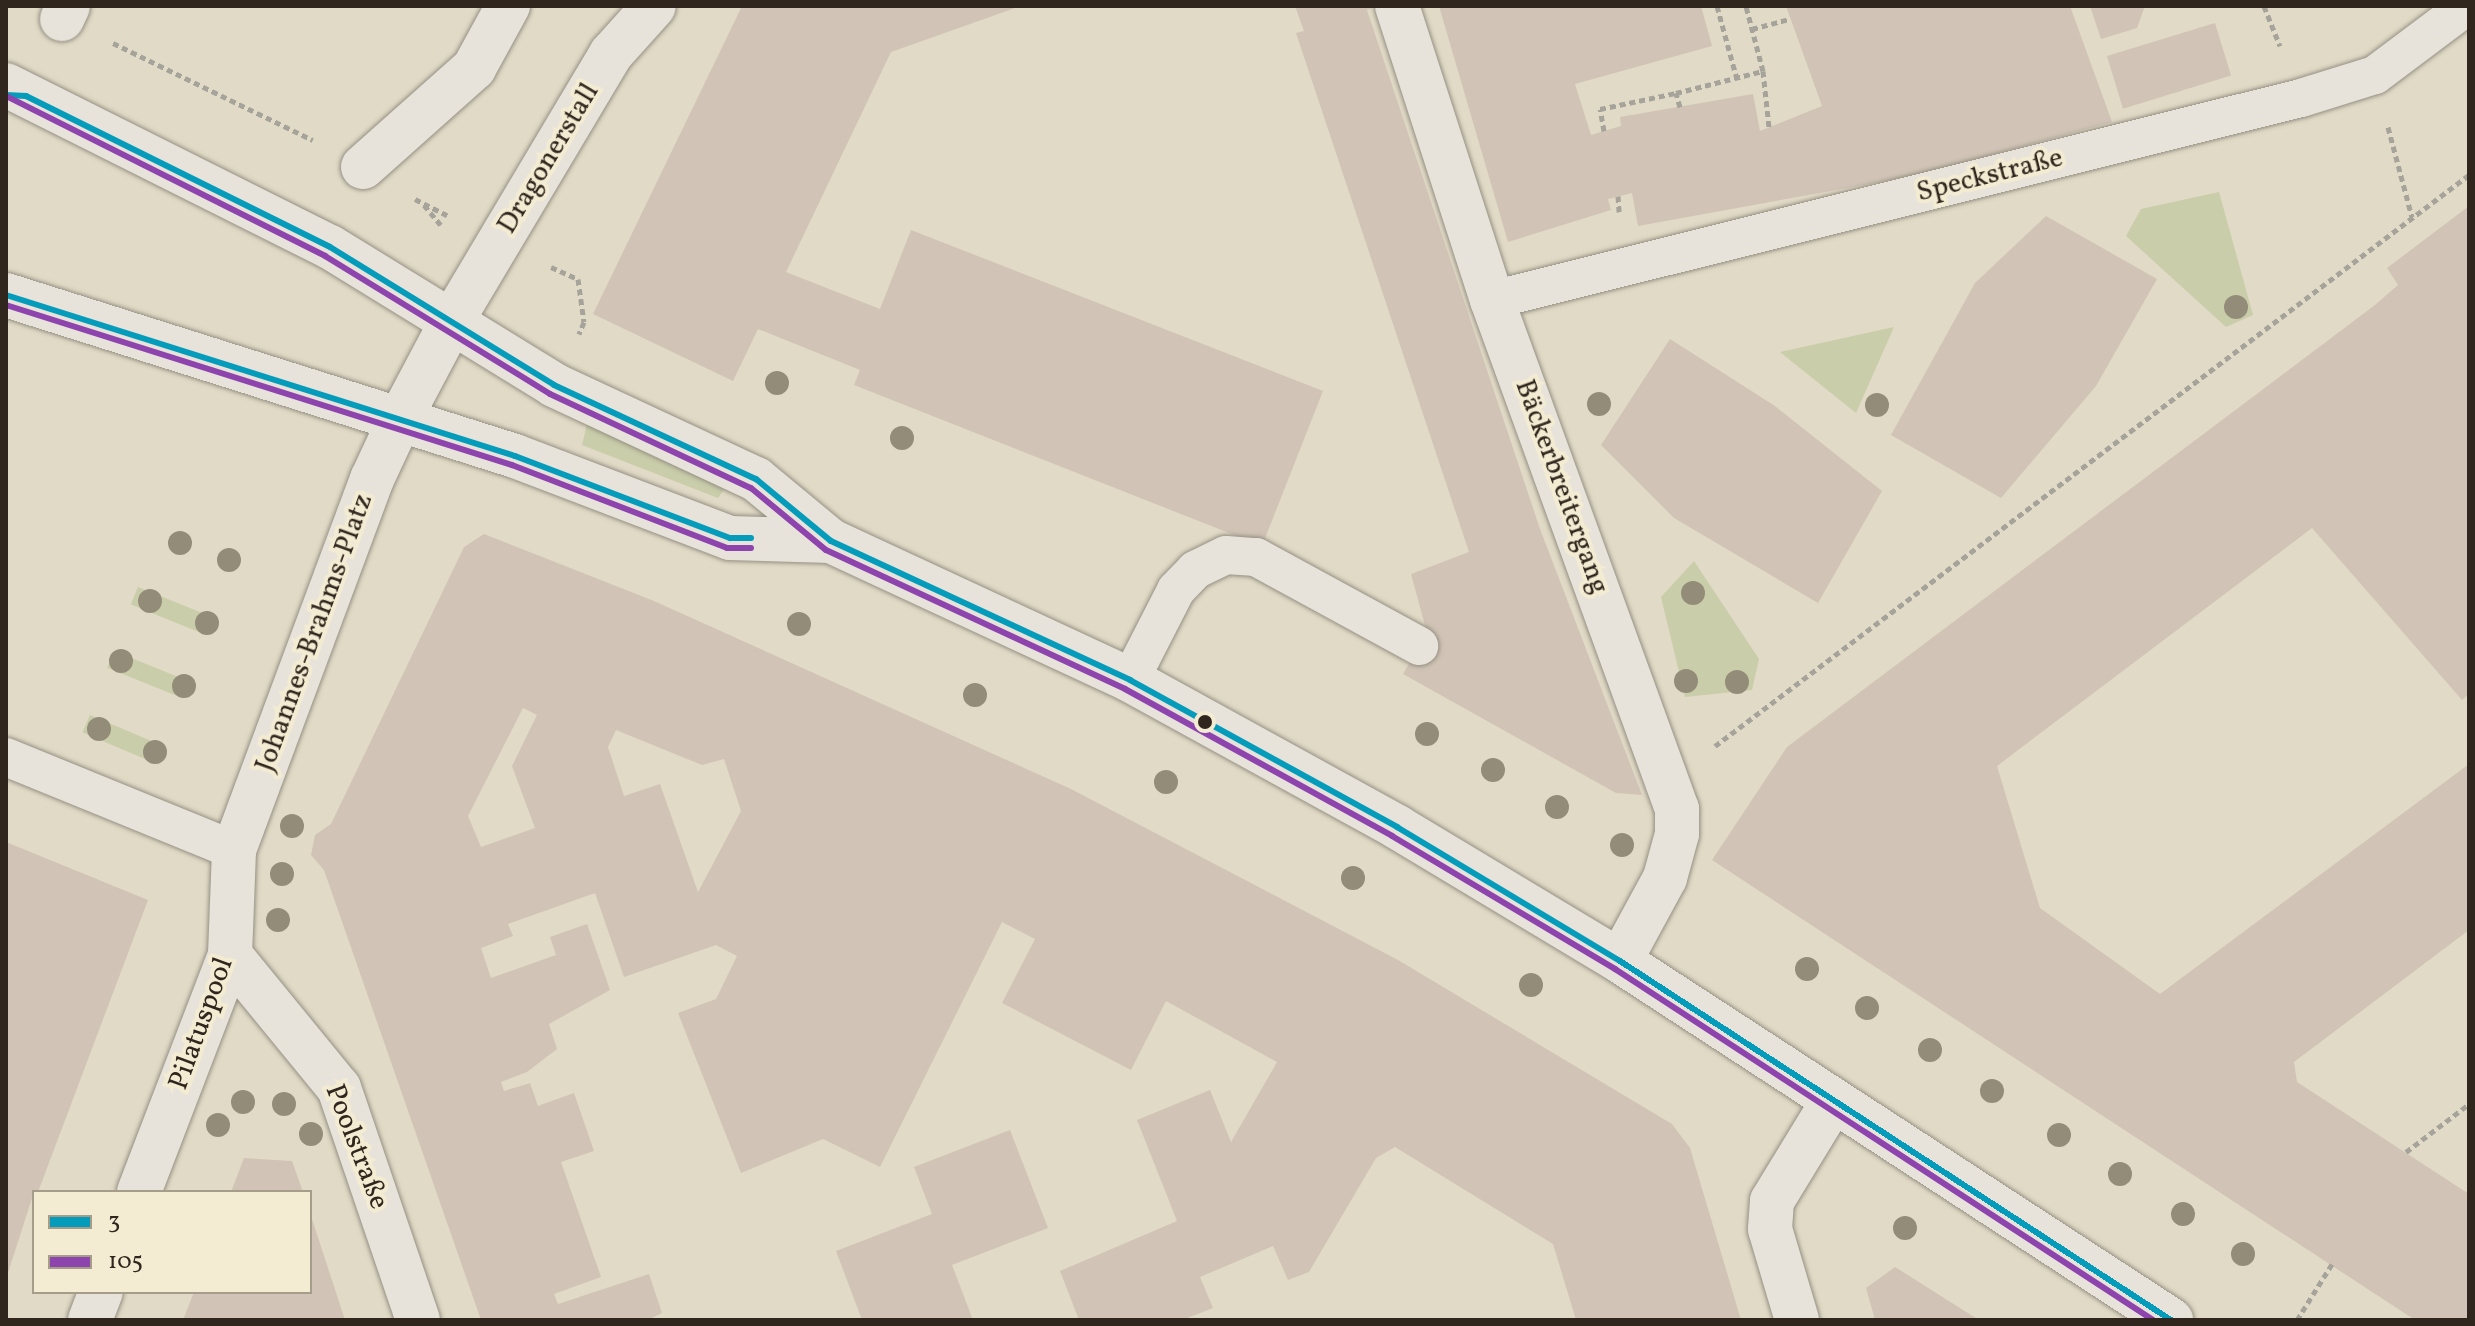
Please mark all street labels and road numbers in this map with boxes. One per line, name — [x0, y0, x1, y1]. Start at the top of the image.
street label: Dragonerstall — [491, 78, 607, 240]
street label: Speckstraße — [1913, 142, 2067, 210]
street label: Bäckerbreitergang — [1507, 375, 1615, 599]
street label: Johannes-Brahms-Platz — [249, 489, 381, 777]
street label: Pilatuspool — [163, 953, 241, 1095]
street label: Poolstraße — [317, 1080, 395, 1214]

